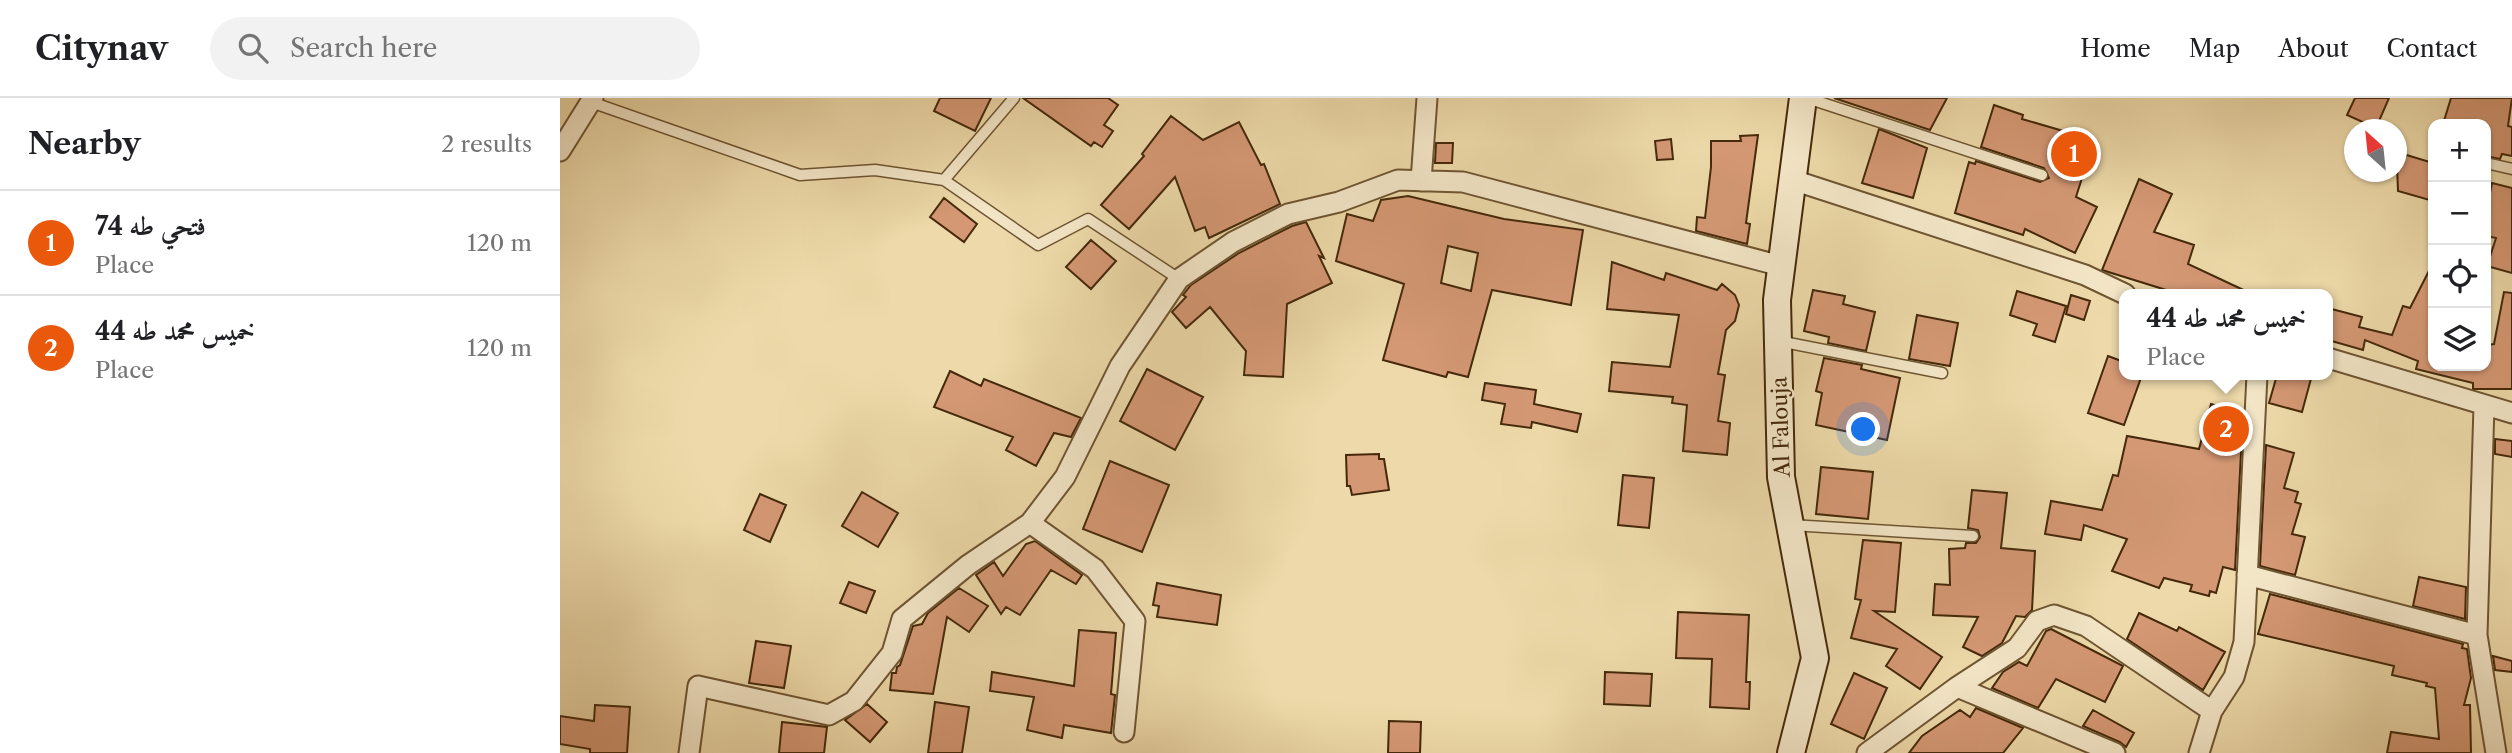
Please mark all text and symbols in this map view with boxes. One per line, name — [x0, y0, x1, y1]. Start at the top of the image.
search box — [210, 17, 700, 80]
text: Citynav — [35, 28, 168, 69]
icon: search — [234, 29, 272, 67]
text: Search here — [290, 32, 437, 64]
text: Home — [2080, 34, 2151, 63]
text: Map — [2189, 34, 2240, 63]
text: About — [2278, 34, 2349, 63]
text: Contact — [2387, 34, 2477, 63]
north arrow — [2344, 119, 2407, 182]
map controls — [2428, 119, 2491, 371]
button: + — [2428, 119, 2491, 182]
text: Nearby — [28, 125, 141, 162]
pin: 1 — [2051, 128, 2097, 180]
text: 2 results — [441, 130, 532, 158]
button: − — [2428, 182, 2491, 245]
text: فتحي طه 74 — [95, 210, 206, 242]
text: 1 — [46, 229, 56, 257]
text: 120 m — [467, 229, 532, 257]
button: locate — [2428, 245, 2491, 308]
text: Place — [95, 251, 154, 279]
popup — [2119, 289, 2333, 380]
text: خميس محمد طه 44 — [2146, 302, 2306, 334]
button: layers — [2428, 308, 2491, 371]
text: خميس محمد طه 44 — [95, 315, 255, 347]
text: 2 — [44, 334, 58, 362]
text: 120 m — [467, 334, 532, 362]
text: Place — [2146, 343, 2205, 371]
text: Place — [95, 356, 154, 384]
street label: Al Falouja — [1766, 375, 1795, 479]
pin: 2 — [2203, 403, 2249, 455]
your location — [1846, 412, 1880, 446]

